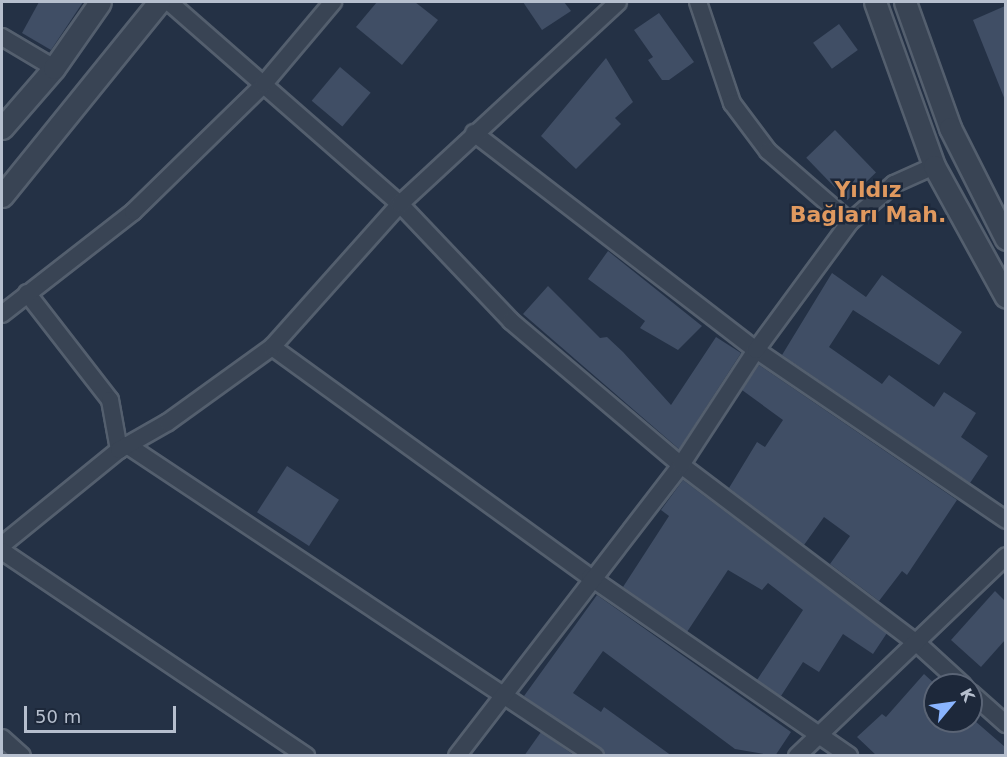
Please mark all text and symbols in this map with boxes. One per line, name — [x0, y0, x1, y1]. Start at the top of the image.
district label: Yıldız Bağları Mah. — [790, 176, 946, 228]
north arrow — [923, 673, 983, 733]
text: K — [956, 685, 979, 705]
scale bar — [27, 694, 178, 732]
text: 50 m — [35, 706, 81, 727]

